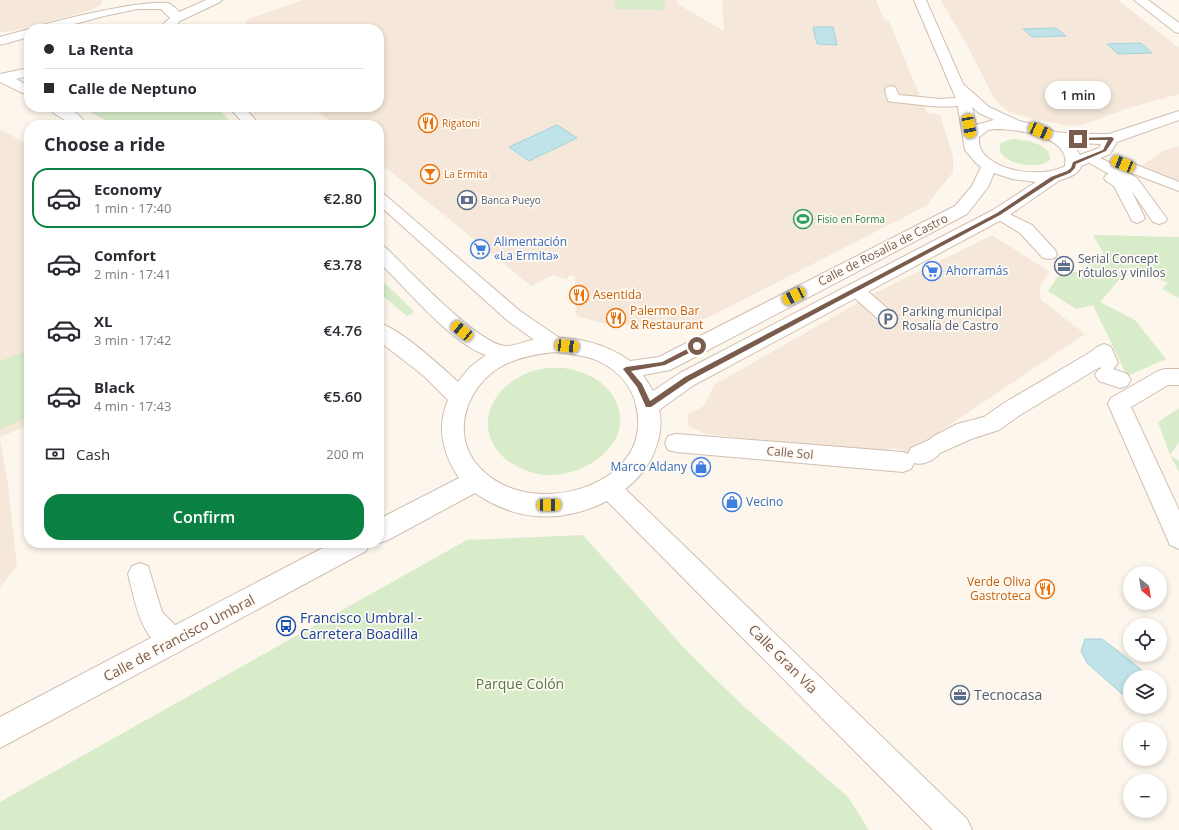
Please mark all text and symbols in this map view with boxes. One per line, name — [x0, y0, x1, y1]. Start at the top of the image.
text: La Renta — [68, 39, 134, 59]
text: Calle de Neptuno — [68, 78, 197, 98]
callout: 1 min — [1045, 81, 1111, 109]
text: 1 min — [1060, 86, 1096, 104]
restaurant icon: Rigatoni — [417, 112, 439, 134]
car — [961, 113, 977, 139]
place label: Rigatoni — [442, 116, 480, 130]
car — [1027, 121, 1053, 141]
route end — [1069, 130, 1087, 148]
text: Choose a ride — [44, 132, 165, 156]
car — [1110, 154, 1136, 174]
bar icon: La Ermita — [419, 163, 441, 185]
place label: La Ermita — [444, 167, 488, 181]
text: Economy — [94, 179, 162, 199]
icon: car — [46, 180, 82, 216]
text: €2.80 — [324, 188, 362, 208]
bank icon: Banca Pueyo — [456, 189, 478, 211]
place label: Banca Pueyo — [481, 193, 541, 207]
text: 1 min · 17:40 — [94, 199, 171, 217]
sports icon: Fisio en Forma — [792, 208, 814, 230]
street label: Calle de Rosalía de Castro — [815, 209, 951, 290]
place label: Fisio en Forma — [817, 212, 885, 226]
place label: Alimentación «La Ermita» — [494, 233, 567, 264]
supermarket icon: Alimentación «La Ermita» — [469, 238, 491, 260]
text: Comfort — [94, 245, 156, 265]
icon: car — [46, 246, 82, 282]
place label: Serial Concept rótulos y vinilos — [1078, 250, 1166, 281]
text: €3.78 — [324, 254, 362, 274]
office icon: Serial Concept rótulos y vinilos — [1053, 255, 1075, 277]
supermarket icon: Ahorramás — [921, 260, 943, 282]
place label: Ahorramás — [946, 262, 1008, 279]
text: 2 min · 17:41 — [94, 265, 171, 283]
restaurant icon: Asentida — [568, 284, 590, 306]
car — [781, 285, 807, 307]
place label: Asentida — [593, 286, 642, 303]
place label: Palermo Bar & Restaurant — [630, 302, 703, 333]
place label: Parking municipal Rosalía de Castro — [902, 303, 1002, 334]
restaurant icon: Palermo Bar & Restaurant — [605, 307, 627, 329]
parking icon: Parking municipal Rosalía de Castro — [877, 308, 899, 330]
text: XL — [94, 311, 112, 331]
icon: car — [46, 312, 82, 348]
car — [449, 319, 475, 343]
text: €4.76 — [324, 320, 362, 340]
text: 3 min · 17:42 — [94, 331, 171, 349]
route start — [688, 337, 706, 355]
car — [554, 339, 580, 353]
text: Black — [94, 377, 135, 397]
icon: car — [46, 378, 82, 414]
text: €5.60 — [324, 386, 362, 406]
text: 4 min · 17:43 — [94, 397, 171, 415]
street label: Calle Sol — [766, 442, 814, 463]
icon: cash — [44, 443, 66, 465]
text: Cash — [76, 444, 110, 464]
text: 200 m — [326, 445, 364, 463]
shop icon: Marco Aldany — [690, 456, 712, 478]
place label: Marco Aldany — [611, 458, 688, 475]
shop icon: Vecino — [721, 491, 743, 513]
place label: Vecino — [746, 493, 783, 510]
button: Confirm — [44, 494, 364, 540]
car — [537, 499, 561, 511]
north arrow — [1123, 566, 1167, 610]
map controls — [1123, 566, 1167, 818]
place label: Verde Oliva Gastroteca — [967, 573, 1031, 604]
restaurant icon: Verde Oliva Gastroteca — [1034, 578, 1056, 600]
street label: Calle de Francisco Umbral — [100, 590, 258, 686]
place label: Francisco Umbral - Carretera Boadilla — [300, 608, 422, 643]
bus stop icon: Francisco Umbral - Carretera Boadilla — [275, 615, 297, 637]
button: locate — [1123, 618, 1167, 662]
street label: Calle Gran Vía — [745, 620, 822, 697]
button: layers — [1123, 670, 1167, 714]
park label: Parque Colón — [476, 674, 564, 693]
office icon: Tecnocasa — [949, 684, 971, 706]
place label: Tecnocasa — [974, 685, 1042, 704]
button: + — [1123, 722, 1167, 766]
button: − — [1123, 774, 1167, 818]

